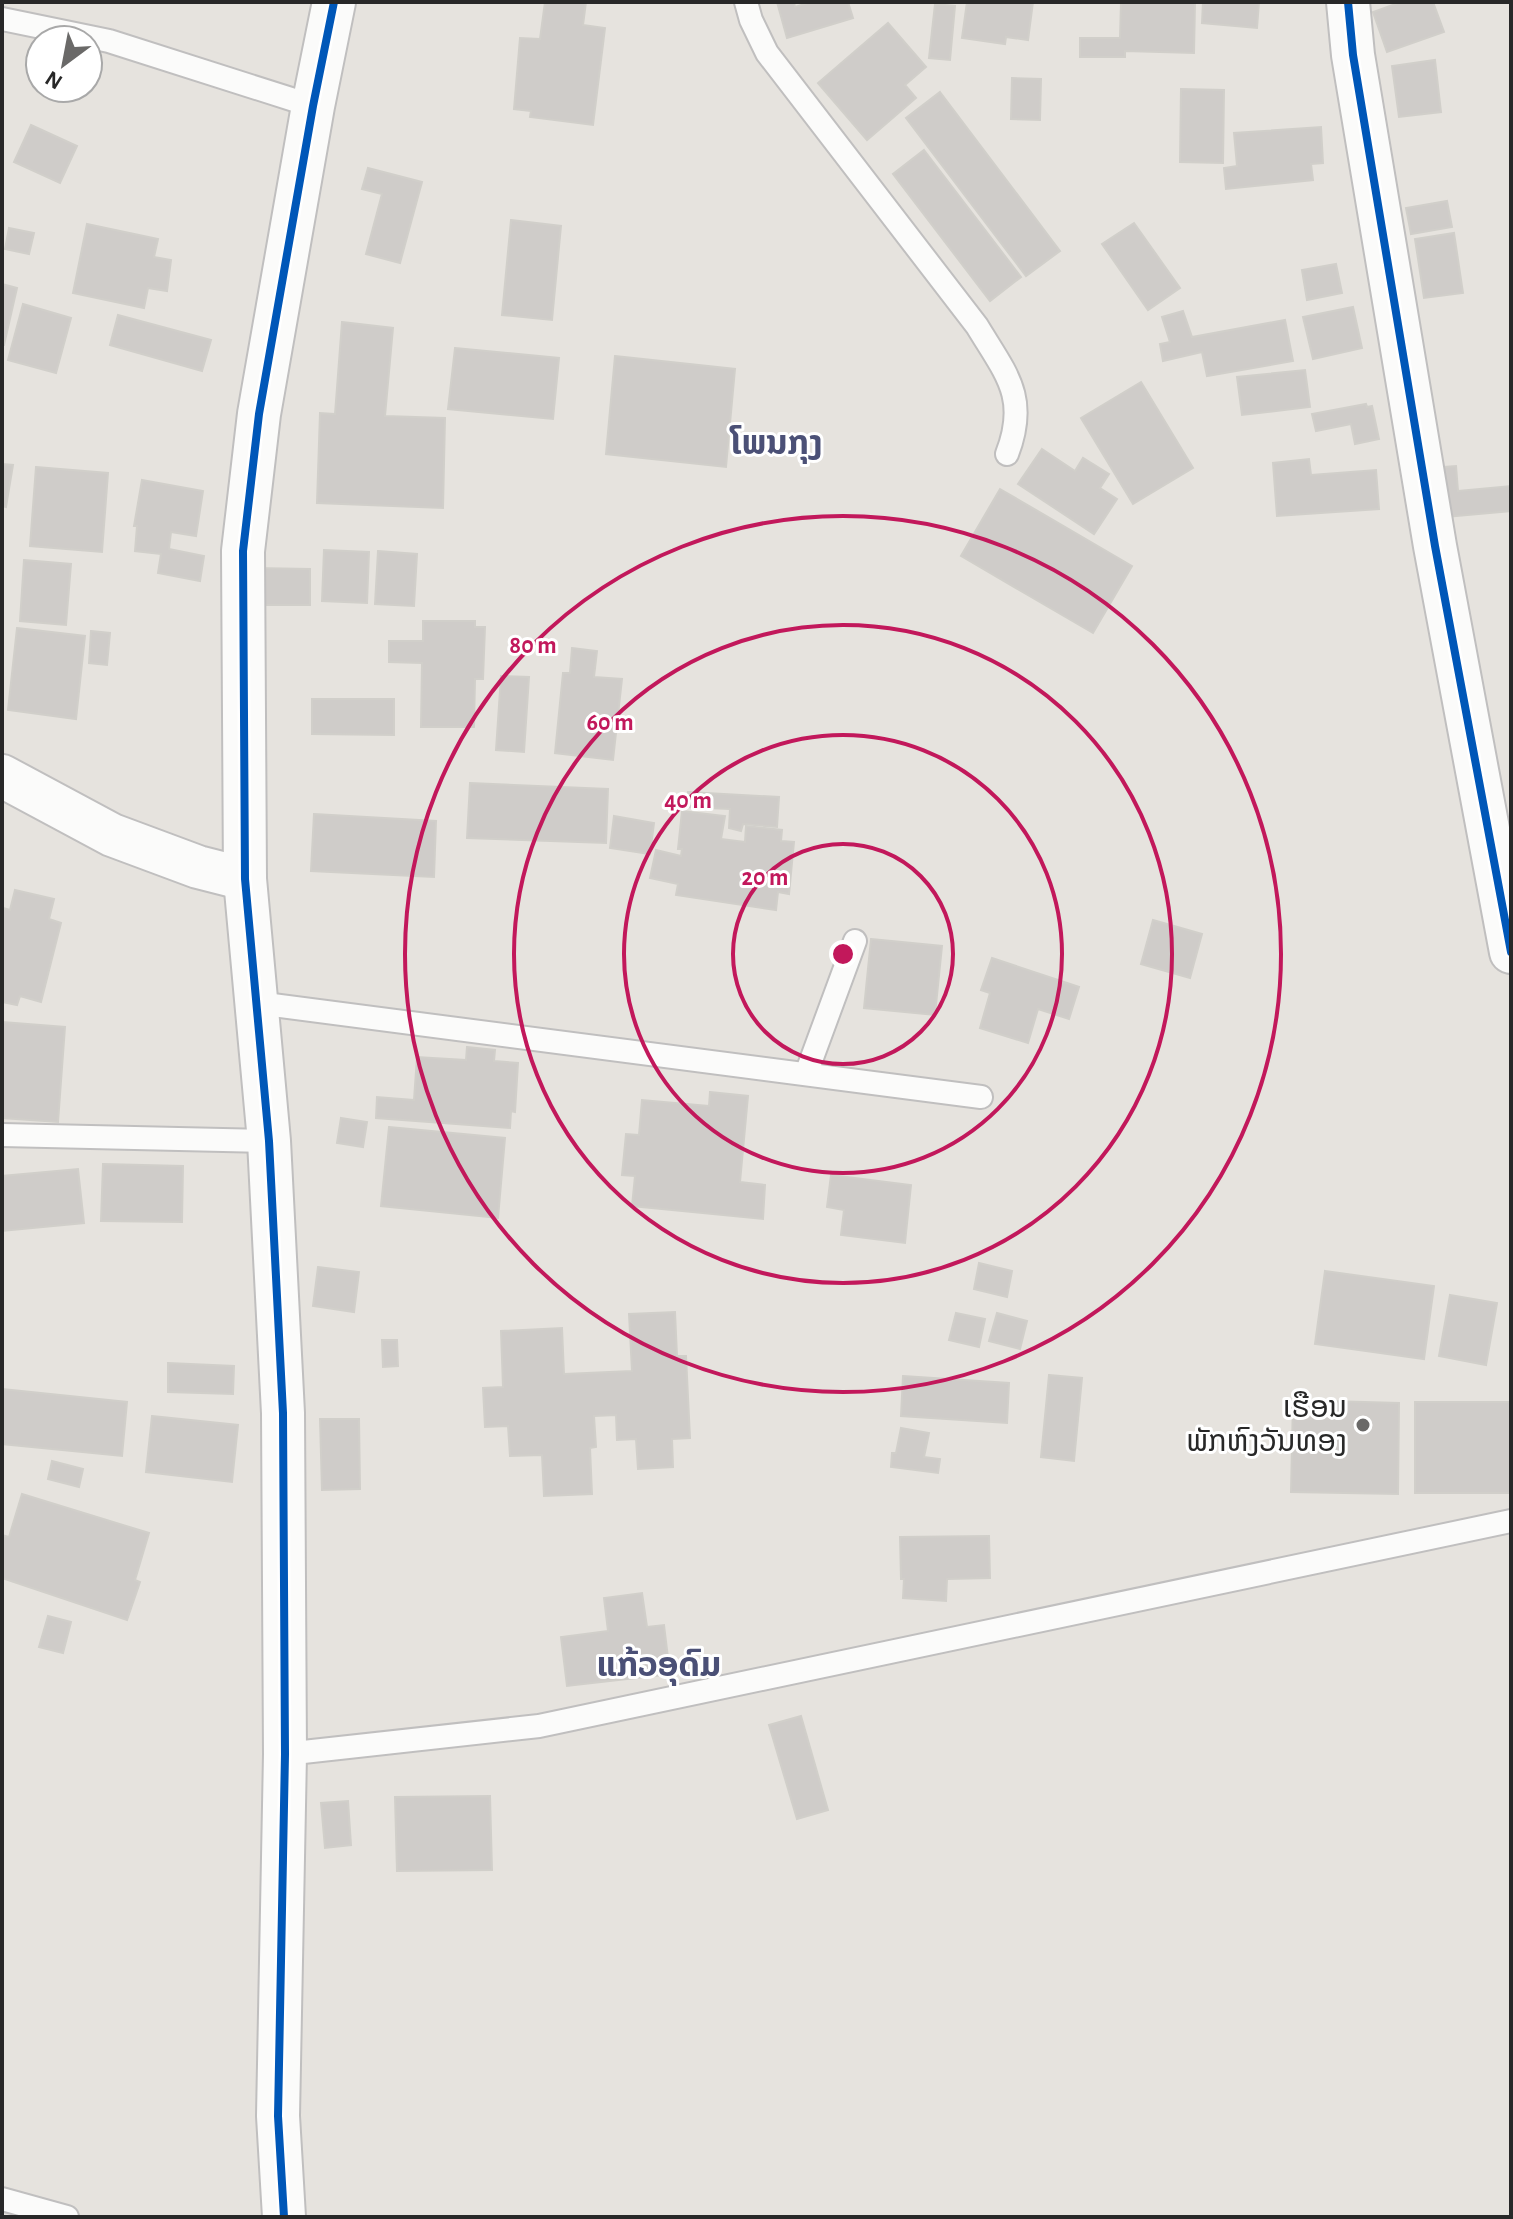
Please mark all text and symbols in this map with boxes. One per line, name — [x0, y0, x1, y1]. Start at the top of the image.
north arrow — [24, 24, 104, 104]
text: N — [42, 67, 66, 93]
district label: ໂພນກຸງ — [729, 425, 822, 464]
text: 80 m — [509, 634, 557, 658]
text: 60 m — [586, 711, 634, 735]
text: 40 m — [664, 789, 712, 813]
text: 20 m — [742, 866, 788, 890]
centre of rings — [829, 940, 857, 968]
place label: ເຮືອນ ພັກຫົງວັນທອງ — [1186, 1391, 1347, 1457]
marker: ເຮືອນ ພັກຫົງວັນທອງ — [1354, 1416, 1372, 1434]
district label: ແກ້ວອຸດົມ — [597, 1646, 721, 1686]

